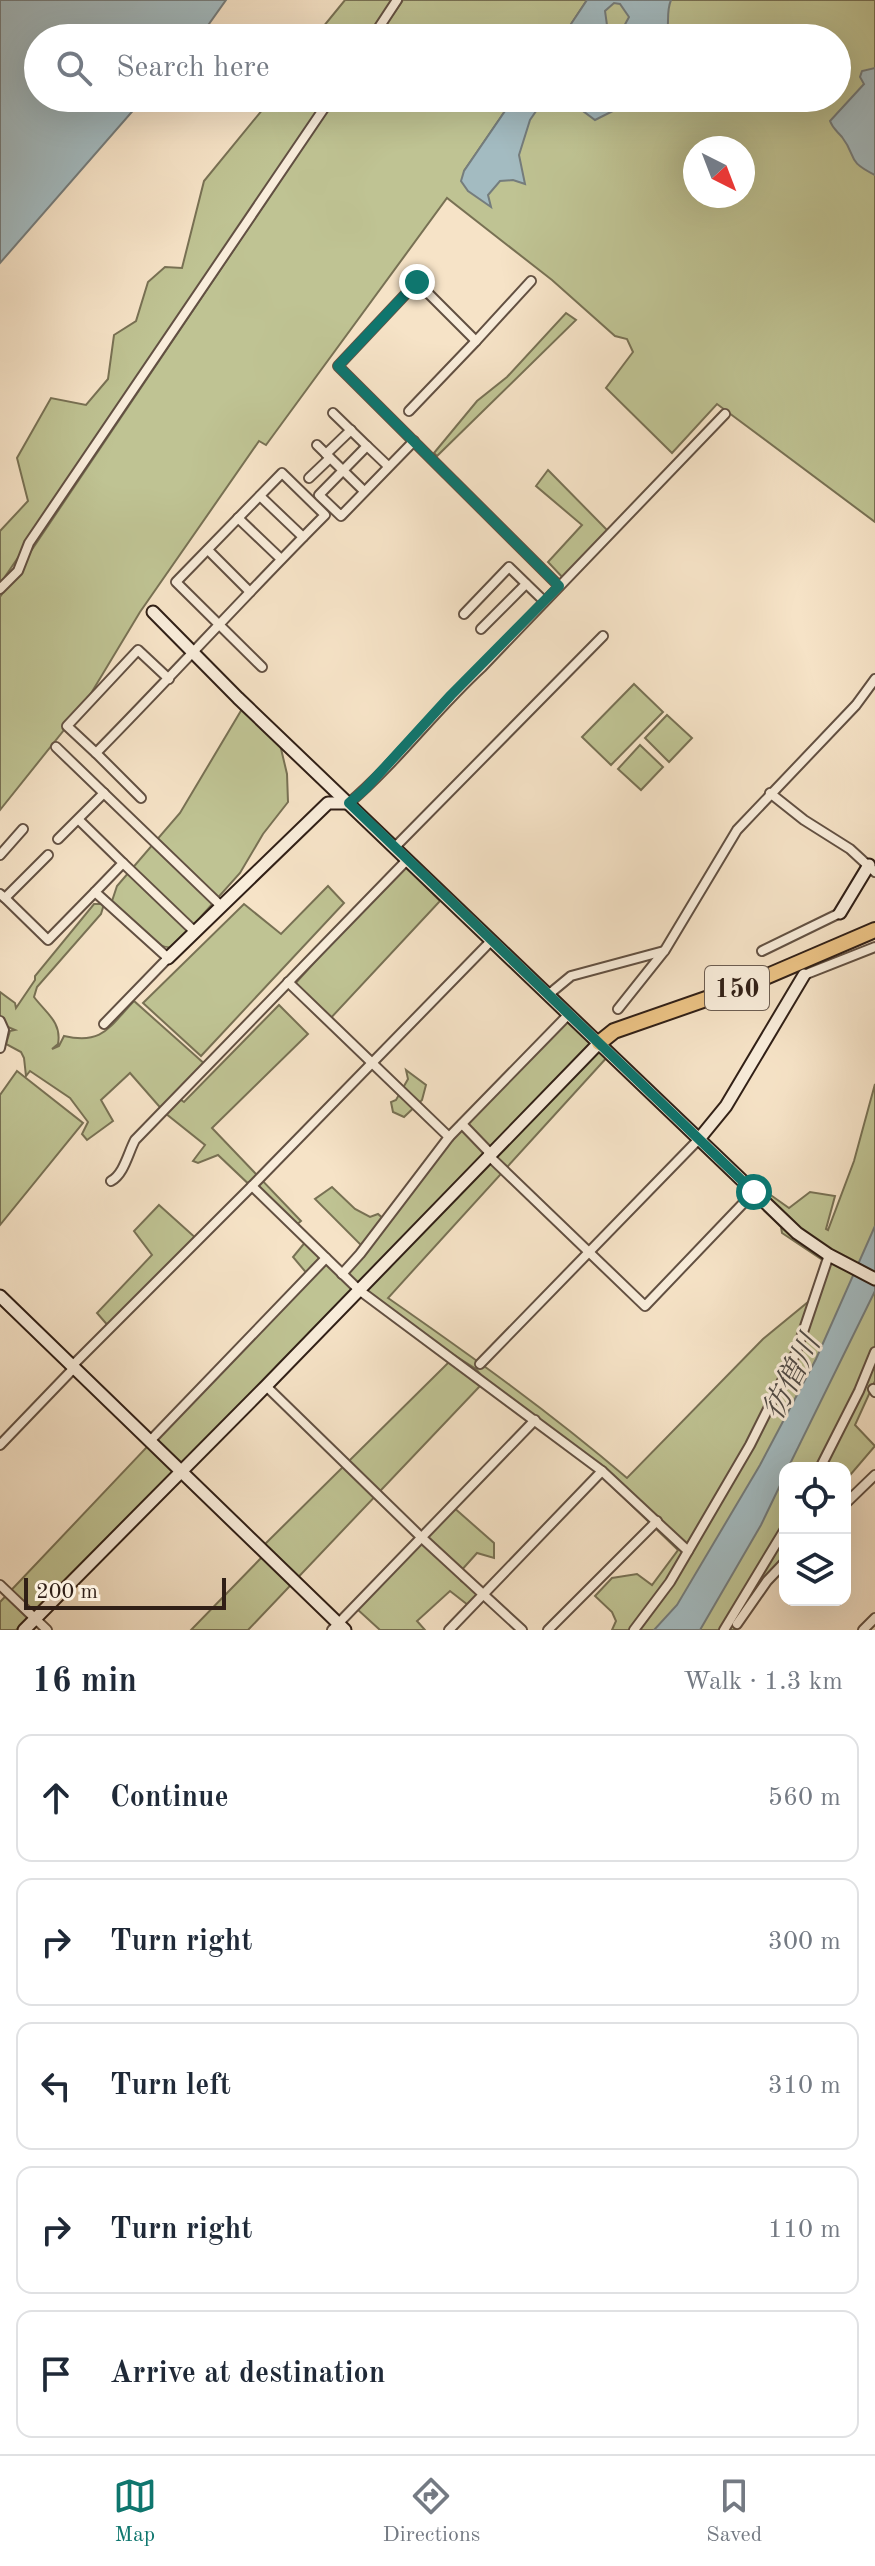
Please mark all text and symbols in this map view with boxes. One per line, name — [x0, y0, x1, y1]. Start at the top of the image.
search box — [24, 24, 851, 112]
icon: search — [52, 46, 96, 90]
text: Search here — [116, 53, 270, 83]
north arrow — [683, 136, 755, 208]
route end — [399, 264, 435, 300]
road number: 150 — [705, 966, 769, 1010]
route start — [736, 1174, 772, 1210]
water label: 彷僧川 — [756, 1327, 828, 1425]
map controls — [779, 1462, 851, 1606]
button: locate — [779, 1462, 851, 1534]
button: layers — [779, 1534, 851, 1606]
scale bar — [24, 1574, 226, 1610]
text: 200 m — [36, 1581, 98, 1603]
text: 16 min — [32, 1665, 137, 1699]
text: Walk · 1.3 km — [683, 1669, 843, 1695]
icon: ahead — [34, 1776, 78, 1820]
text: Continue — [110, 1783, 229, 1813]
text: 560 m — [768, 1785, 841, 1811]
icon: right — [34, 1920, 78, 1964]
text: Turn right — [110, 1927, 252, 1957]
text: 300 m — [768, 1929, 841, 1955]
icon: left — [34, 2064, 78, 2108]
text: Turn left — [110, 2071, 231, 2101]
text: 310 m — [768, 2073, 841, 2099]
icon: right — [34, 2208, 78, 2252]
text: Turn right — [110, 2215, 252, 2245]
text: 110 m — [768, 2217, 841, 2243]
icon: arrive — [34, 2352, 78, 2396]
text: Arrive at destination — [110, 2359, 385, 2389]
tab: Map — [113, 2474, 157, 2549]
tab: Directions — [383, 2474, 480, 2549]
tab: Saved — [706, 2474, 762, 2549]

